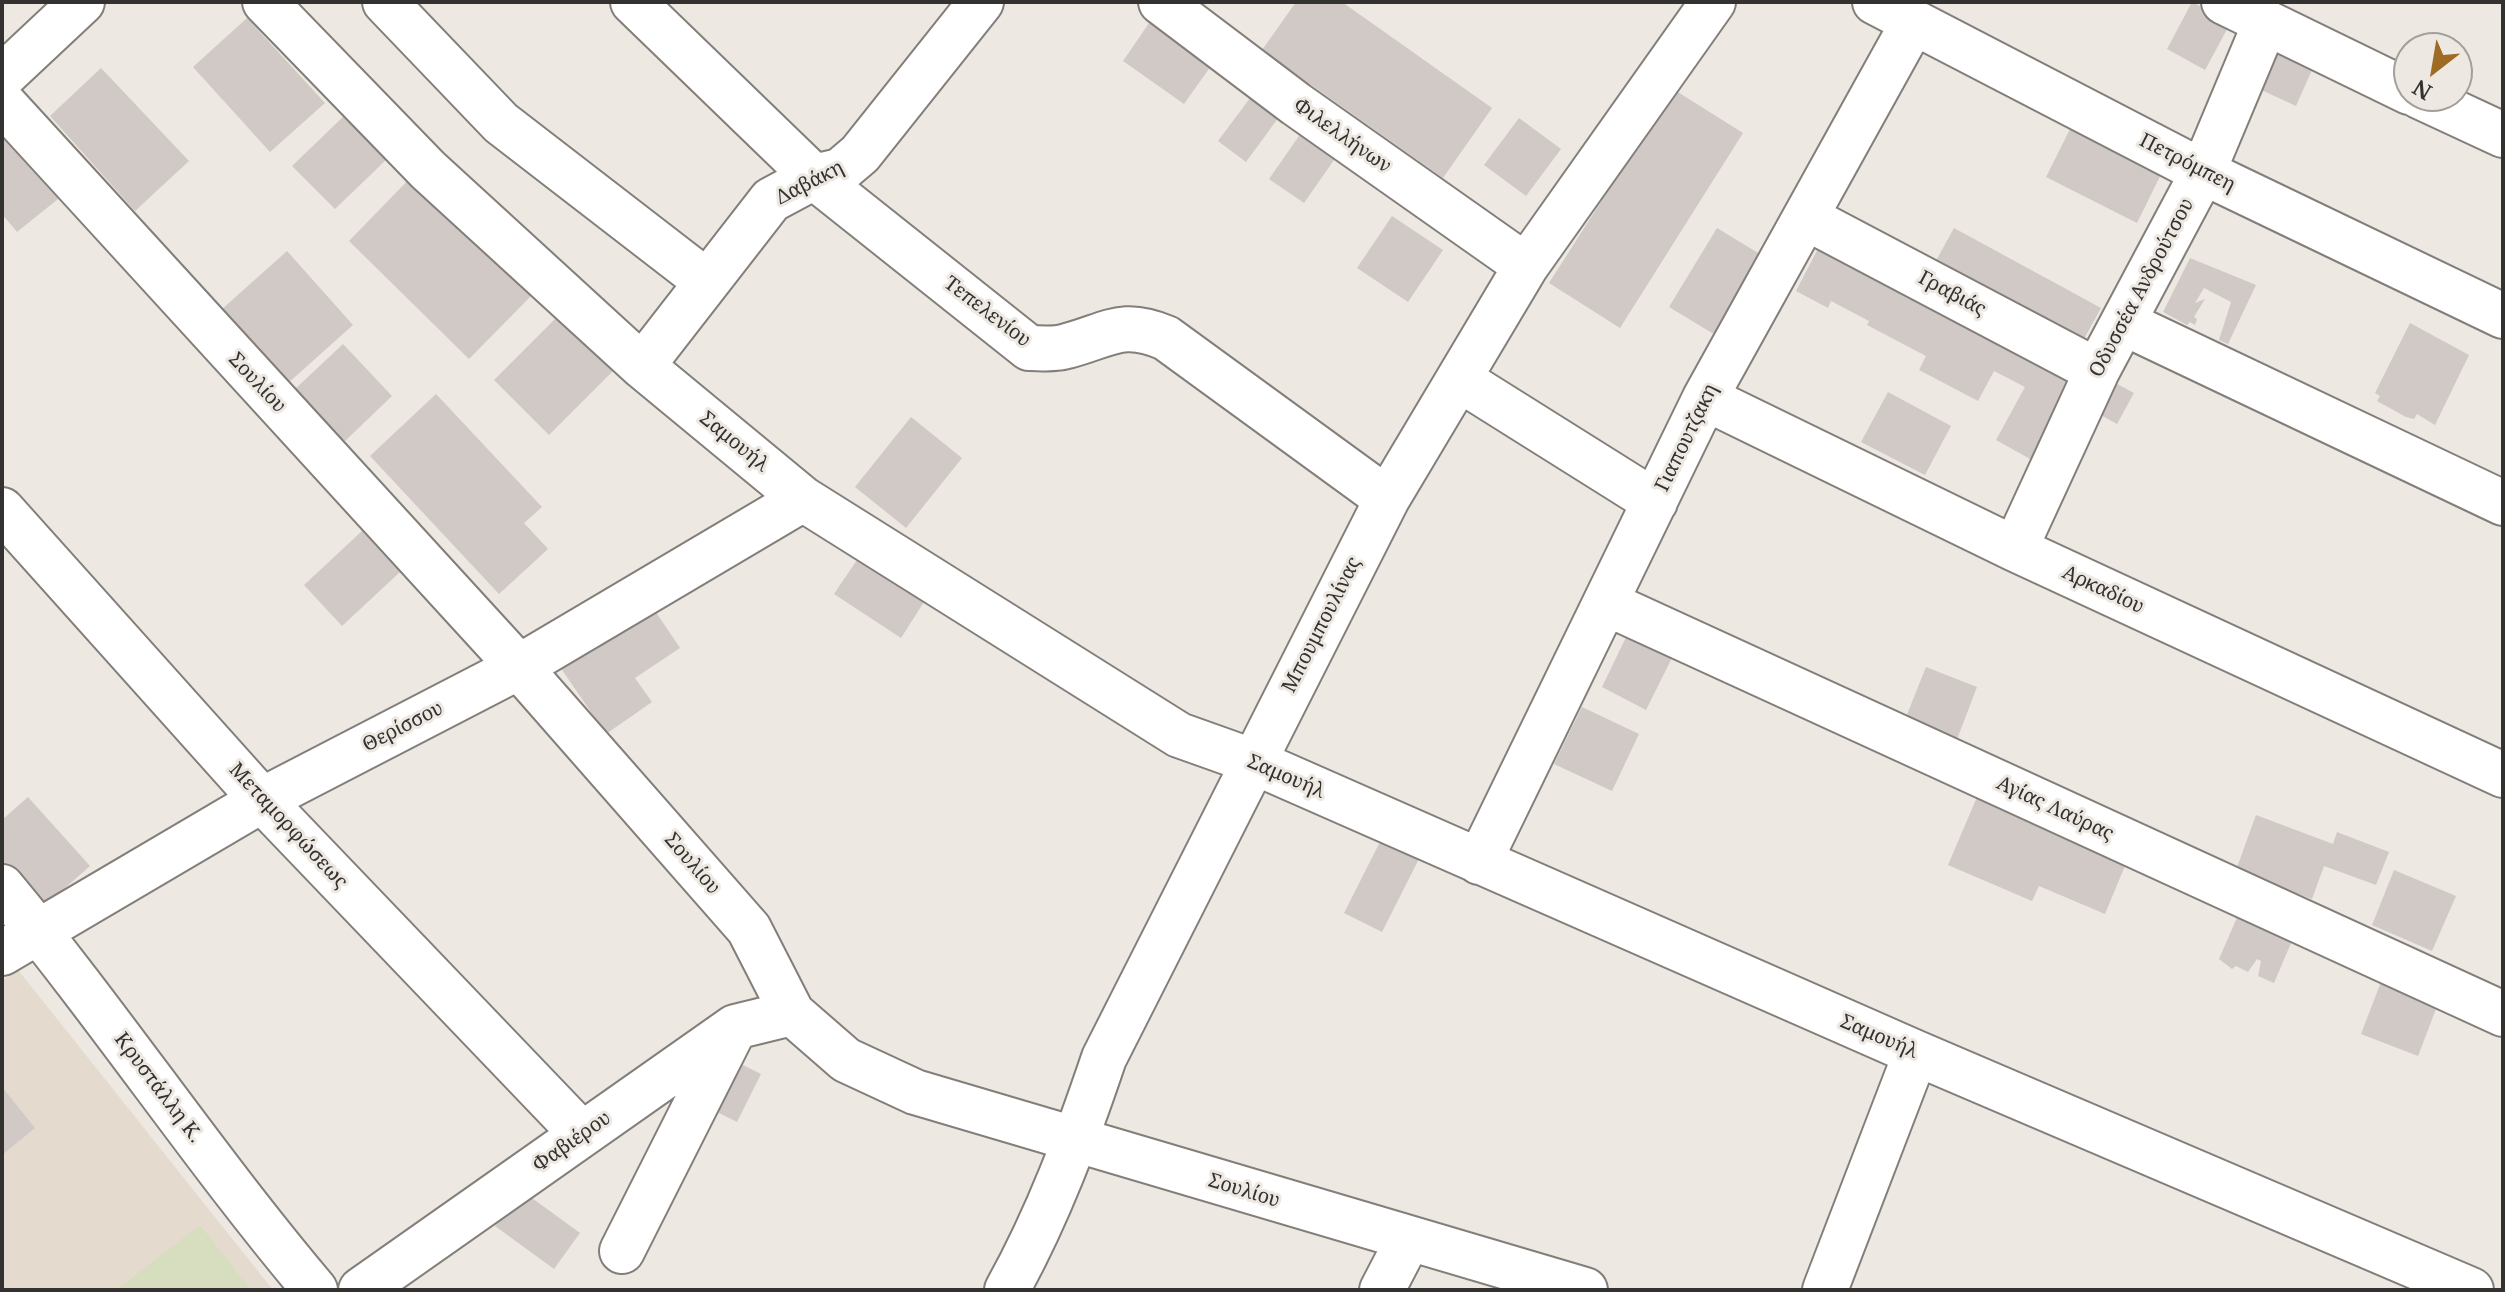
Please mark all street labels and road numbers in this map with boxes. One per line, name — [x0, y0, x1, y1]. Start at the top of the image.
street label: Φιλελλήνων — [1288, 94, 1396, 178]
street label: Πετρόμπεη — [2135, 129, 2239, 197]
street label: Δαβάκη — [772, 156, 848, 210]
street label: Οδυσσέα Ανδρούτσου — [2085, 194, 2199, 382]
street label: Γραβιάς — [1914, 266, 1990, 322]
street label: Τεπελενίου — [939, 272, 1035, 352]
street label: Σουλίου — [223, 348, 291, 418]
street label: Γιαπουτζακη — [1651, 380, 1723, 496]
street label: Σαμουήλ — [695, 407, 773, 477]
street label: Μπουμπουλίνας — [1278, 553, 1366, 697]
street label: Αρκαδίου — [2058, 561, 2148, 619]
street label: Θερίσσου — [359, 697, 447, 757]
street label: Σαμουήλ — [1244, 750, 1328, 804]
street label: Μεταμορφώσεως — [224, 758, 352, 894]
street label: Αγίας Λαύρας — [1993, 771, 2117, 847]
street label: Σουλίου — [659, 829, 725, 899]
street label: Σαμουήλ — [1837, 1010, 1921, 1064]
street label: Κρυστάλλη Κ. — [109, 1028, 207, 1148]
street label: Φαβιέρου — [528, 1106, 616, 1178]
street label: Σουλίου — [1205, 1169, 1283, 1213]

